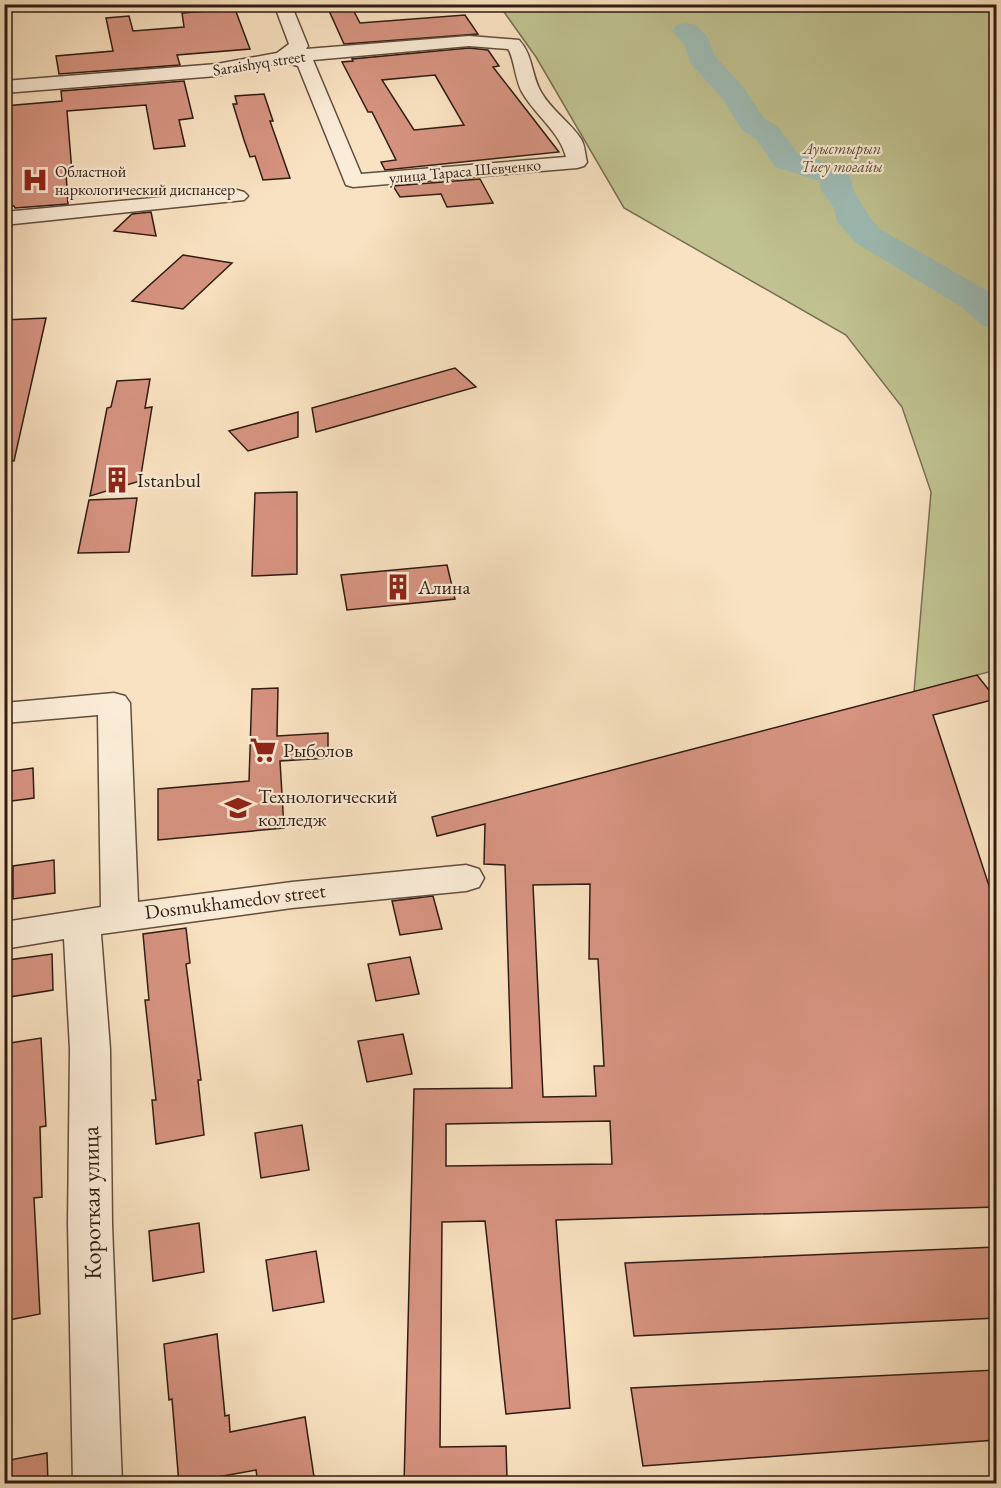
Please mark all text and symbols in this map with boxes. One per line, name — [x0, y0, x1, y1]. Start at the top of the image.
street label: Saraishyq street — [211, 45, 307, 81]
park label: Ауыстырып Тиеу тоғайы — [801, 138, 883, 177]
street label: улица Тараса Шевченко — [388, 154, 542, 188]
place label: Областной наркологический диспансер — [55, 161, 235, 200]
hospital icon: Областной наркологический диспансер — [20, 165, 50, 195]
building icon: Istanbul — [102, 465, 132, 495]
place label: Istanbul — [137, 467, 201, 493]
building icon: Алина — [383, 572, 413, 602]
place label: Алина — [417, 574, 470, 600]
supermarket icon: Рыболов — [248, 735, 278, 765]
place label: Рыболов — [283, 737, 353, 763]
place label: Технологический колледж — [258, 783, 398, 832]
school or university icon: Технологический колледж — [223, 793, 253, 823]
street label: Dosmukhamedov street — [143, 877, 328, 925]
street label: Короткая улица — [74, 1125, 108, 1280]

